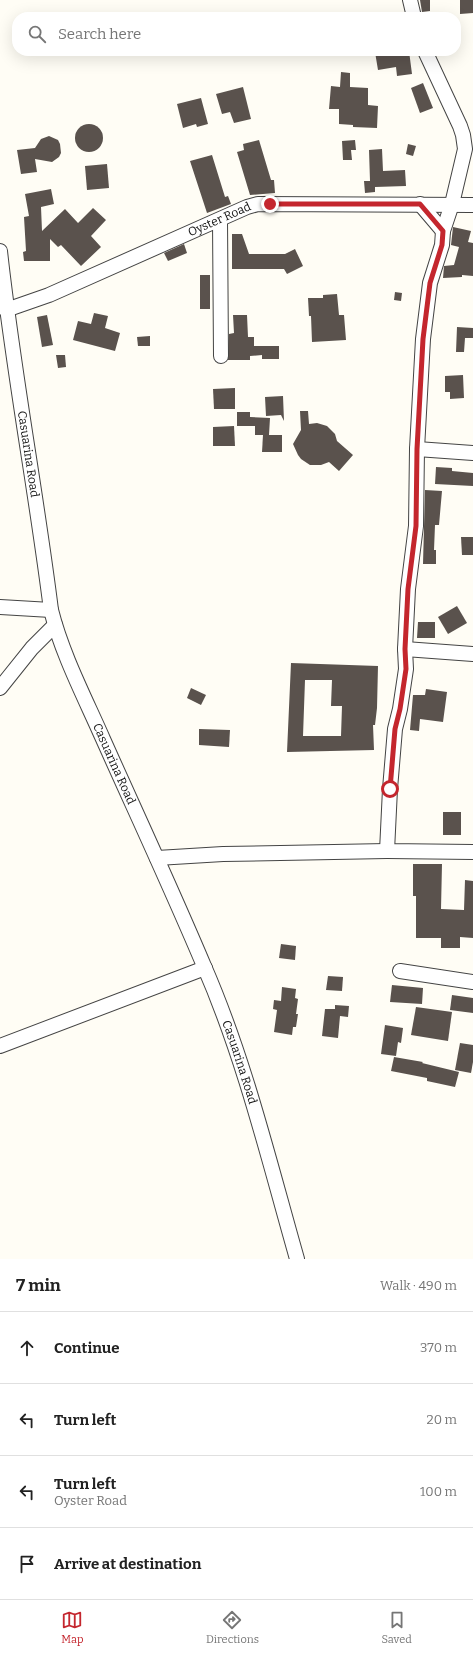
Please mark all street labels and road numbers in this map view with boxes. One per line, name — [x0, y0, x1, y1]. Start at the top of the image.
street label: Oyster Road — [186, 199, 253, 239]
street label: Casuarina Road — [15, 410, 42, 498]
street label: Casuarina Road — [90, 721, 139, 807]
street label: Casuarina Road — [219, 1018, 260, 1106]

